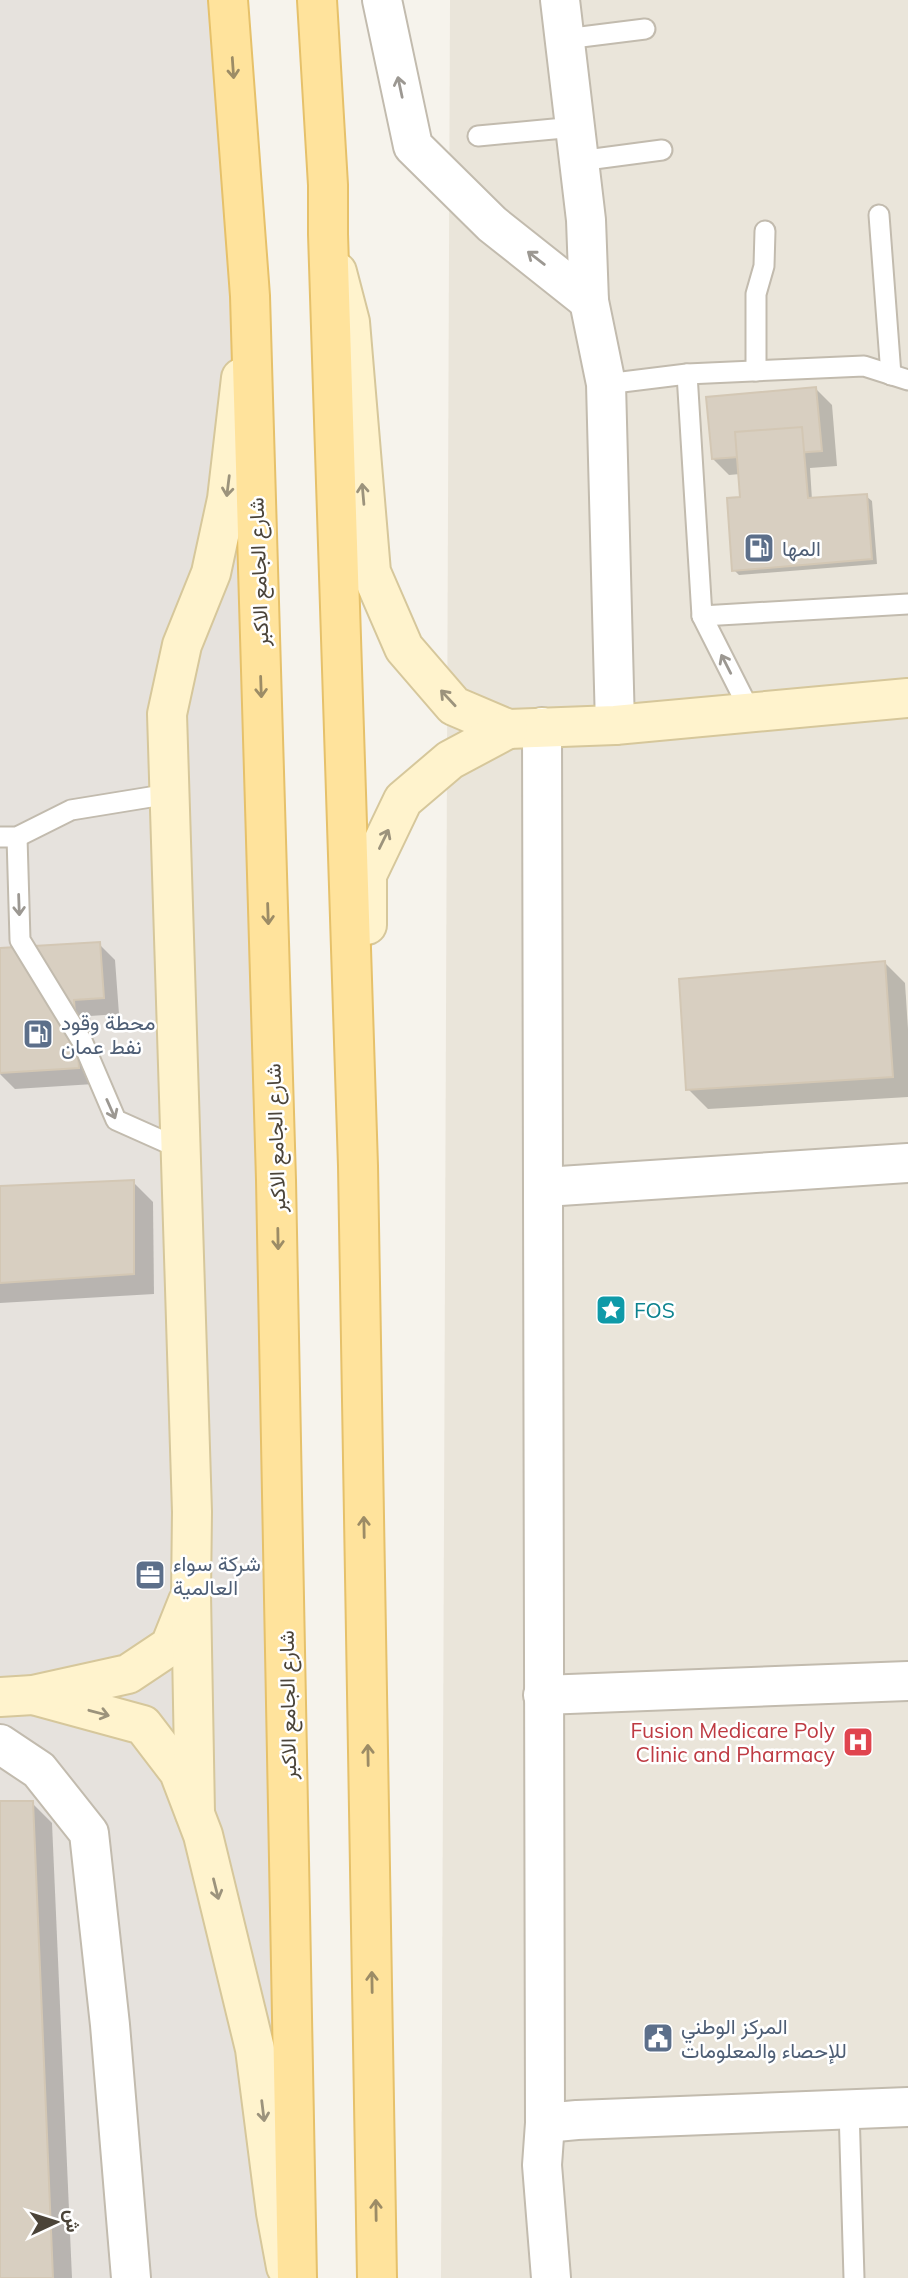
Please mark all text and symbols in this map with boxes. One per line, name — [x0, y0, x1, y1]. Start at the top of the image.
one-way arrow — [227, 56, 240, 79]
one-way arrow — [393, 76, 407, 99]
one-way arrow — [528, 251, 546, 266]
one-way arrow — [222, 474, 235, 497]
one-way arrow — [356, 484, 369, 506]
street label: شارع الجامع الاكبر — [242, 497, 276, 648]
fuel station icon: المه‍ا — [742, 531, 776, 565]
place label: المه‍ا — [782, 535, 821, 562]
one-way arrow — [719, 654, 733, 675]
one-way arrow — [255, 675, 268, 698]
one-way arrow — [439, 690, 456, 707]
one-way arrow — [378, 829, 392, 850]
one-way arrow — [12, 893, 26, 916]
one-way arrow — [261, 902, 275, 925]
place label: محطة وقود نفط عمان — [61, 1009, 155, 1059]
fuel station icon: محطة وقود نفط عمان — [21, 1017, 55, 1051]
street label: شارع الجامع الاكبر — [259, 1063, 293, 1214]
one-way arrow — [105, 1098, 118, 1119]
one-way arrow — [271, 1228, 284, 1251]
place icon: FOS — [594, 1293, 628, 1327]
place label: FOS — [634, 1297, 675, 1323]
one-way arrow — [357, 1516, 371, 1539]
place label: شركة سواء العالمية — [173, 1550, 261, 1600]
office icon: شركة سواء العالمية — [133, 1558, 167, 1592]
street label: شارع الجامع الاكبر — [273, 1630, 303, 1781]
one-way arrow — [87, 1707, 110, 1720]
place label: Fusion Medicare Poly Clinic and Pharmacy — [630, 1717, 835, 1767]
hospital icon: Fusion Medicare Poly Clinic and Pharmacy — [841, 1725, 875, 1759]
one-way arrow — [361, 1744, 375, 1767]
one-way arrow — [210, 1877, 223, 1900]
one-way arrow — [365, 1971, 379, 1994]
place label: المركز الوطني للإحصاء والمعلومات — [681, 2013, 847, 2065]
public building icon: المركز الوطني للإحصاء والمعلومات — [641, 2021, 675, 2055]
one-way arrow — [256, 2100, 269, 2122]
north arrow — [21, 2187, 91, 2257]
one-way arrow — [369, 2199, 383, 2222]
text: ش — [60, 2209, 86, 2233]

